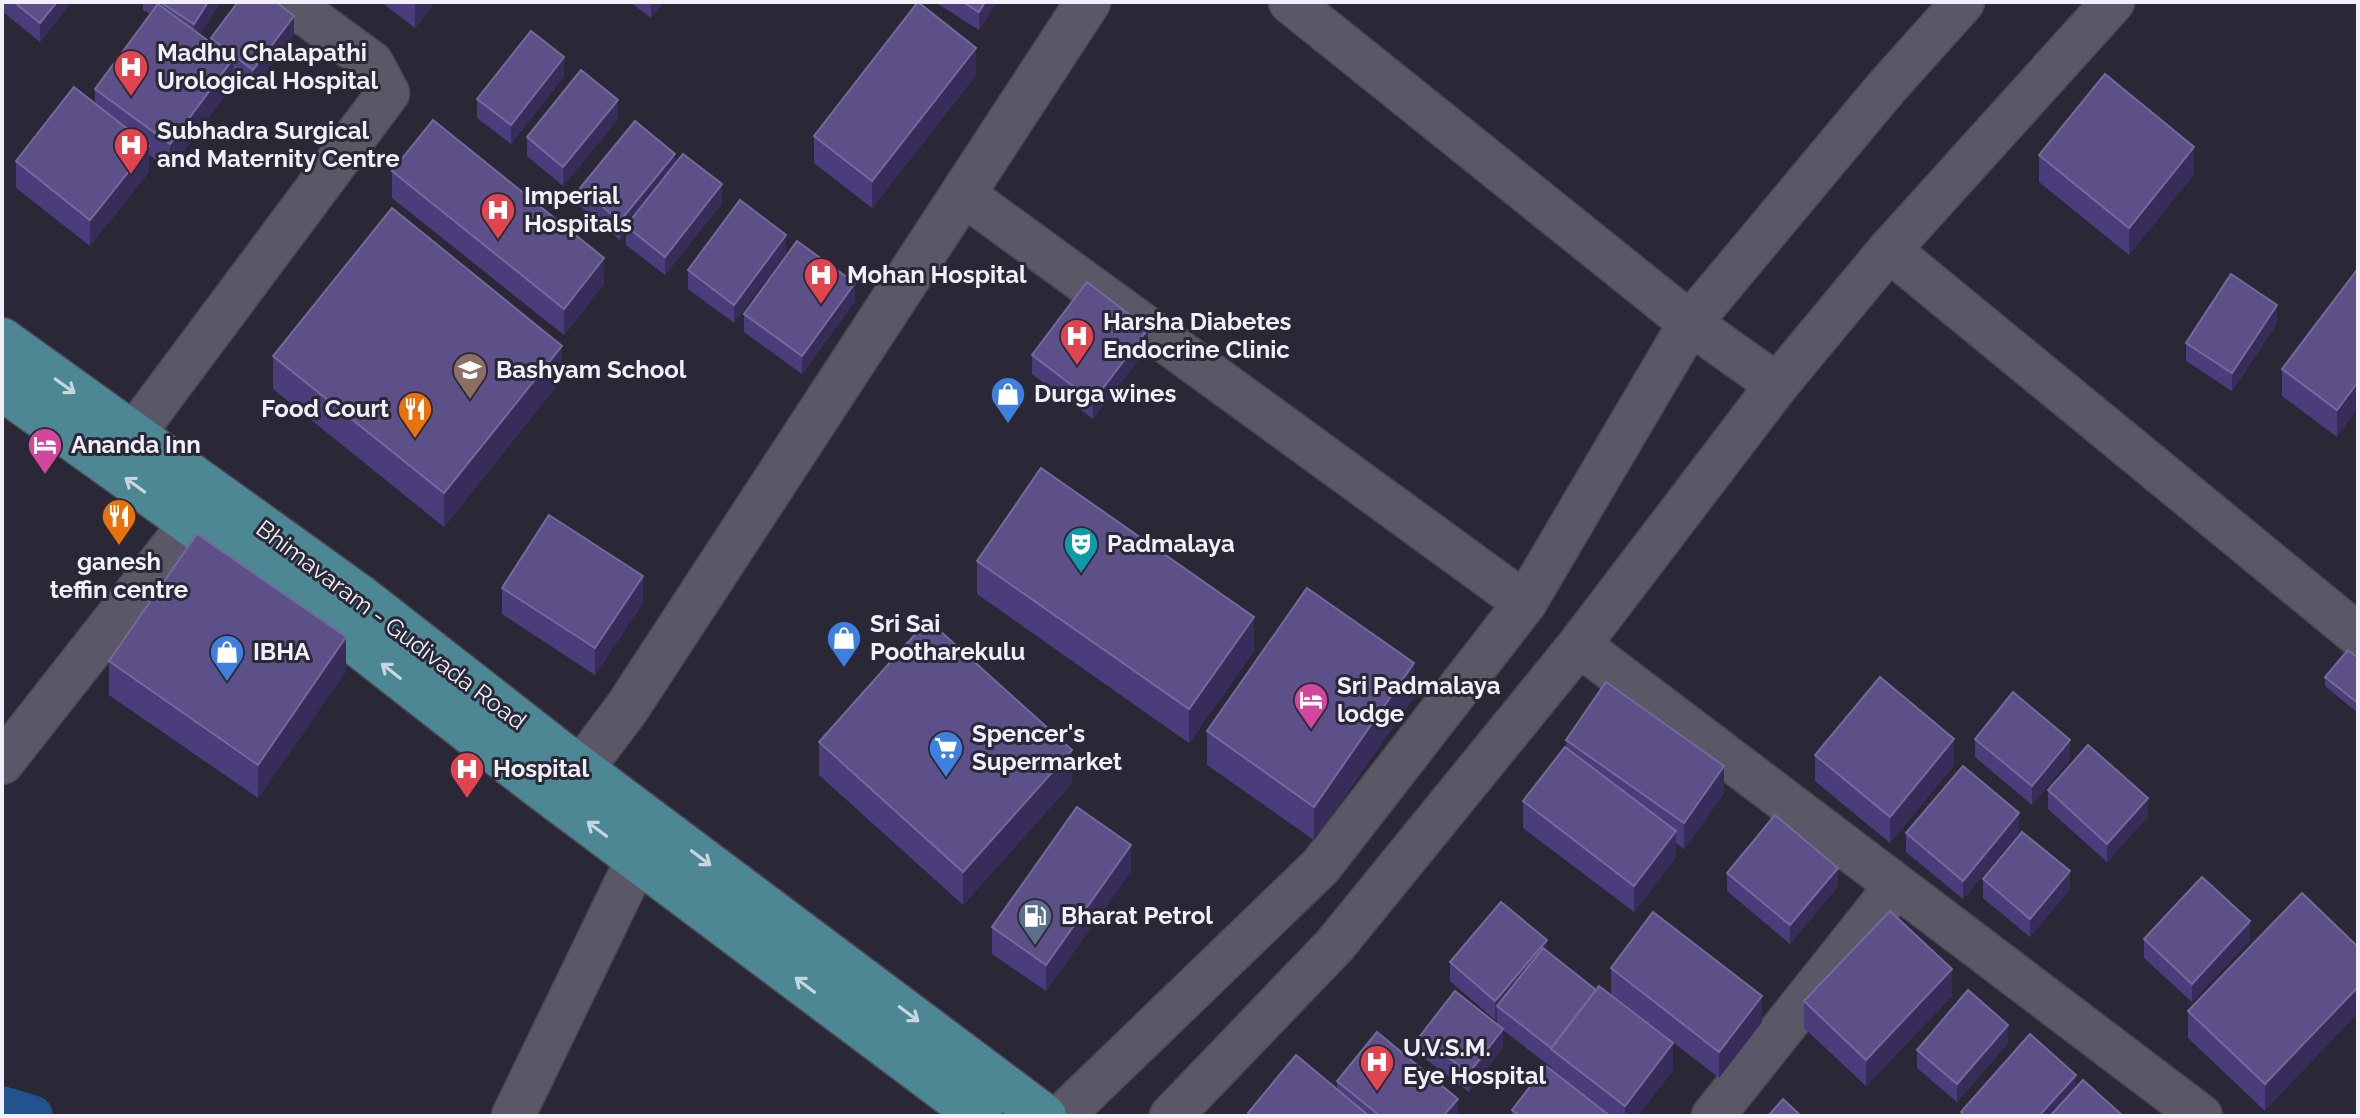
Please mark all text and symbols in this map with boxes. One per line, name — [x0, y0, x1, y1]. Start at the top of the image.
place label: Madhu Chalapathi Urological Hospital — [157, 38, 378, 95]
hospital icon: Madhu Chalapathi Urological Hospital — [112, 48, 150, 98]
place label: Subhadra Surgical and Maternity Centre — [157, 116, 400, 173]
hospital icon: Subhadra Surgical and Maternity Centre — [112, 126, 150, 176]
place label: Imperial Hospitals — [524, 181, 632, 238]
hospital icon: Imperial Hospitals — [479, 191, 517, 241]
hospital icon: Mohan Hospital — [802, 256, 840, 306]
place label: Mohan Hospital — [847, 260, 1027, 289]
place label: Harsha Diabetes Endocrine Clinic — [1103, 307, 1292, 364]
hospital icon: Harsha Diabetes Endocrine Clinic — [1058, 317, 1096, 367]
school or university icon: Bashyam School — [451, 351, 489, 401]
place label: Bashyam School — [496, 355, 687, 384]
shop icon: Durga wines — [989, 375, 1027, 425]
one-way arrow — [54, 378, 76, 394]
place label: Durga wines — [1034, 379, 1176, 408]
restaurant icon: Food Court — [396, 390, 434, 440]
place label: Food Court — [261, 394, 389, 423]
hotel icon: Ananda Inn — [26, 426, 64, 476]
place label: Ananda Inn — [71, 430, 201, 459]
one-way arrow — [125, 477, 147, 493]
restaurant icon: ganesh teffin centre — [100, 497, 138, 547]
street label: Bhimavaram - Gudivada Road — [251, 514, 532, 736]
theatre icon: Padmalaya — [1062, 525, 1100, 575]
place label: Padmalaya — [1107, 529, 1235, 558]
place label: ganesh teffin centre — [50, 547, 188, 604]
place label: Sri Sai Pootharekulu — [870, 609, 1025, 666]
shop icon: Sri Sai Pootharekulu — [825, 619, 863, 669]
shop icon: IBHA — [208, 633, 246, 683]
place label: IBHA — [253, 637, 311, 666]
one-way arrow — [381, 662, 402, 679]
place label: Sri Padmalaya lodge — [1337, 671, 1501, 728]
hotel icon: Sri Padmalaya lodge — [1292, 681, 1330, 731]
place label: Spencer's Supermarket — [972, 719, 1122, 776]
supermarket icon: Spencer's Supermarket — [927, 729, 965, 779]
hospital icon: Hospital — [448, 750, 486, 800]
place label: Hospital — [493, 754, 589, 783]
one-way arrow — [587, 821, 608, 838]
one-way arrow — [689, 850, 711, 867]
fuel station icon: Bharat Petrol — [1016, 897, 1054, 947]
place label: Bharat Petrol — [1061, 901, 1213, 930]
one-way arrow — [795, 977, 816, 994]
one-way arrow — [897, 1006, 919, 1023]
place label: U.V.S.M. Eye Hospital — [1403, 1033, 1547, 1090]
hospital icon: U.V.S.M. Eye Hospital — [1358, 1043, 1396, 1093]

